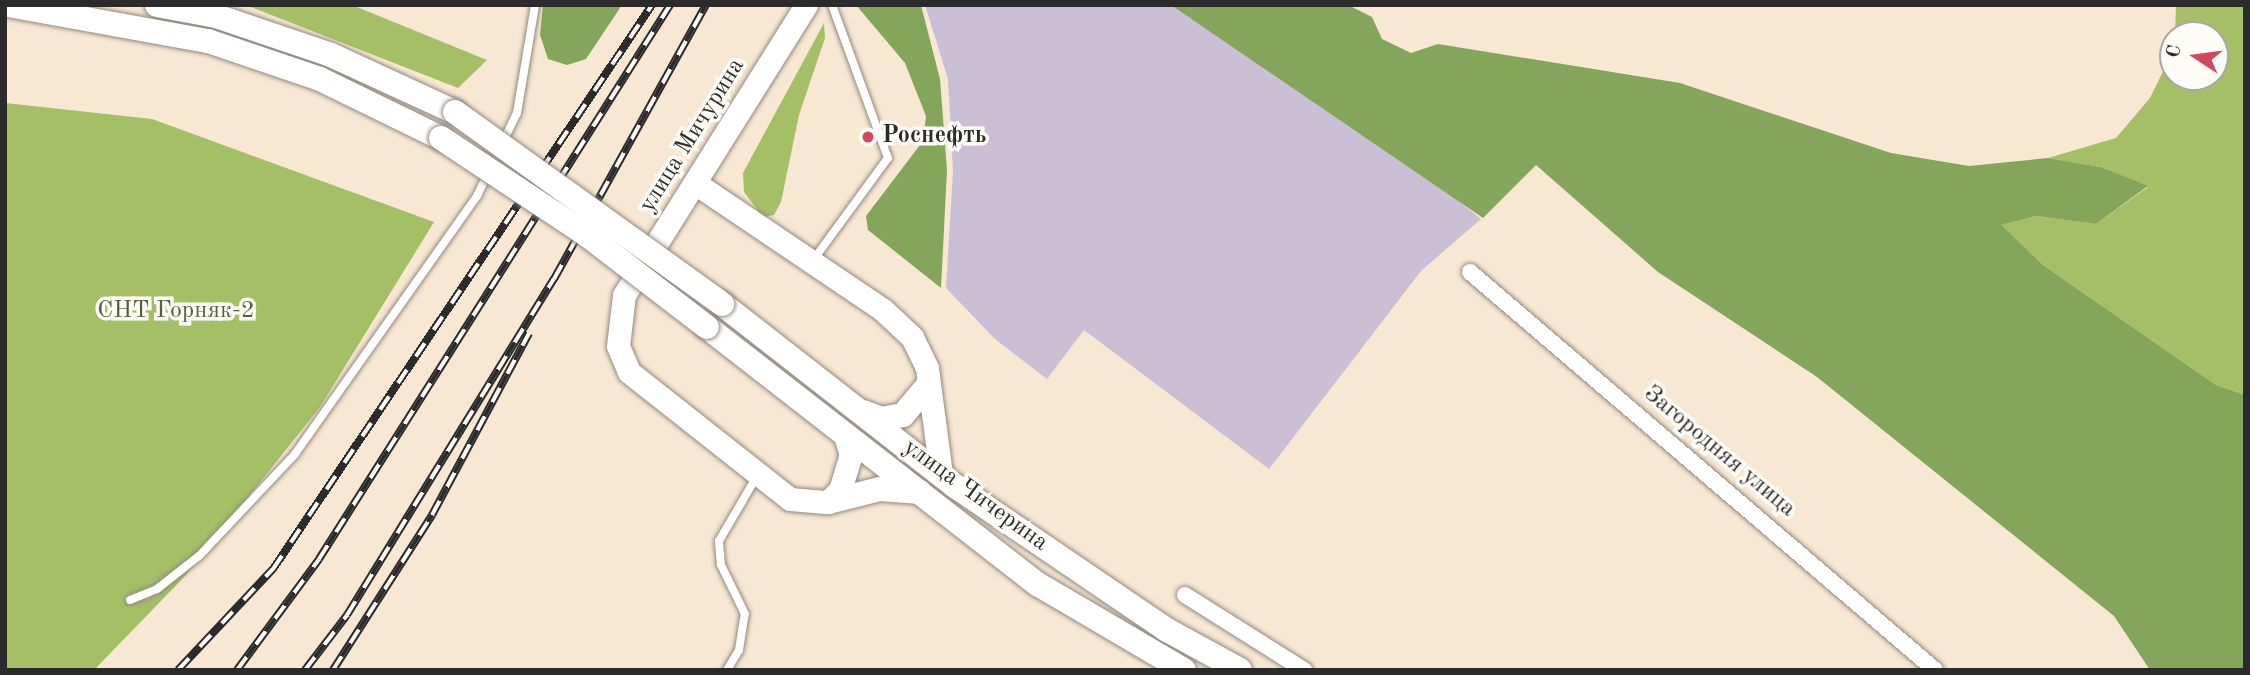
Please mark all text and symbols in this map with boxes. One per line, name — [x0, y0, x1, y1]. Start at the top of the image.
north arrow — [2159, 21, 2229, 91]
text: С — [2164, 43, 2186, 60]
street label: улица Мичурина — [634, 54, 752, 218]
place label: Роснефть — [882, 123, 986, 151]
marker: Роснефть — [860, 129, 876, 145]
park label: СНТ Горняк-2 — [97, 298, 255, 326]
street label: Загородняя улица — [1637, 380, 1801, 524]
street label: улица Чичерина — [897, 434, 1053, 558]

